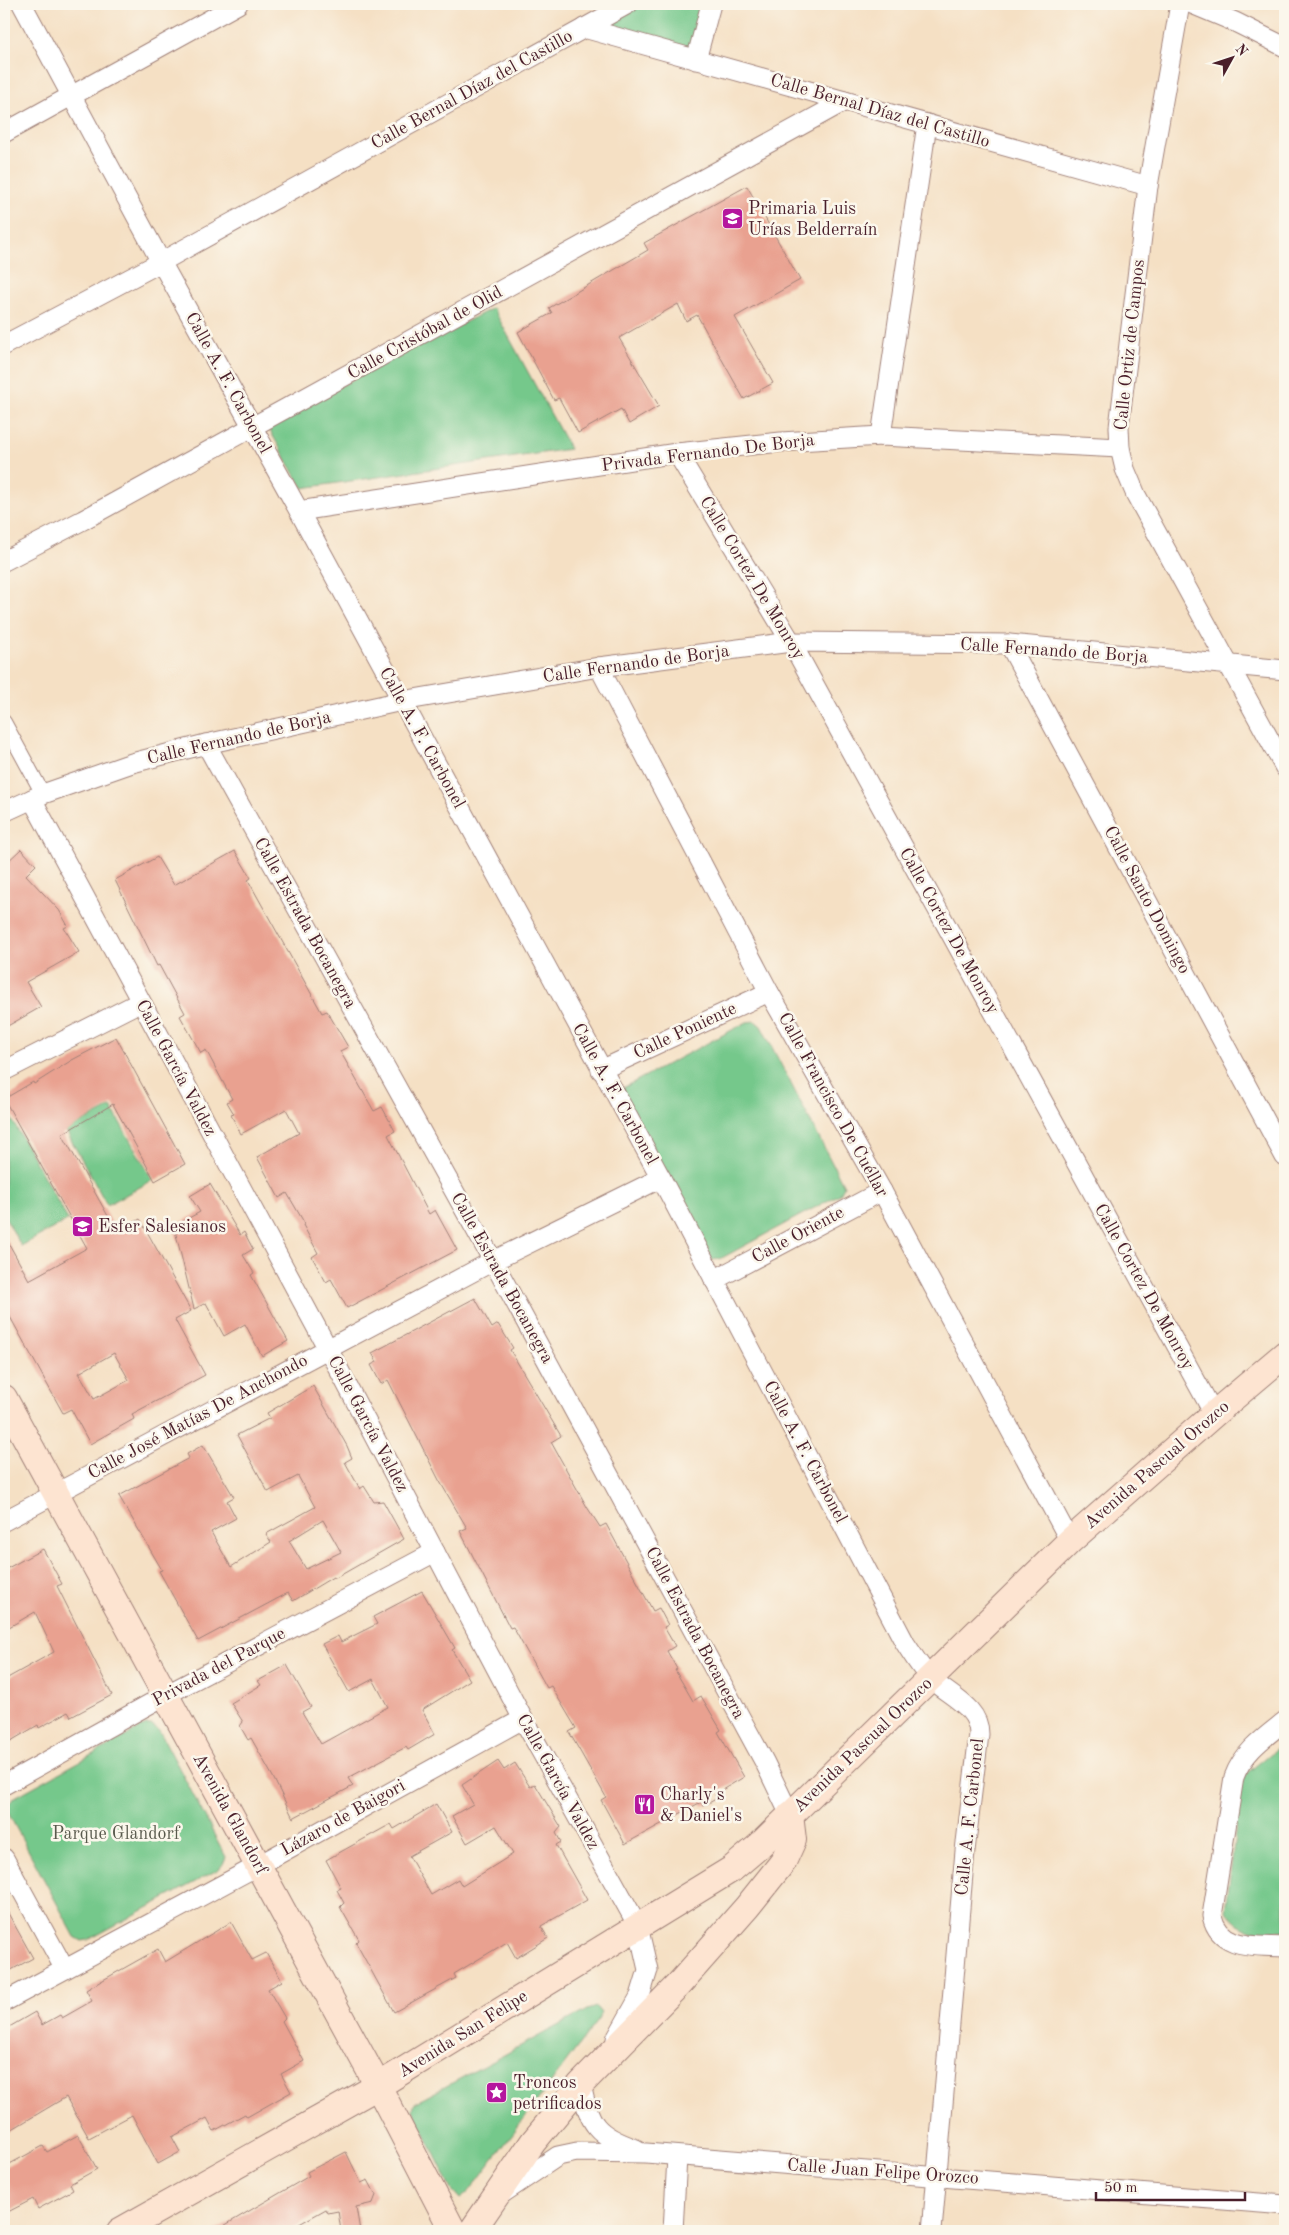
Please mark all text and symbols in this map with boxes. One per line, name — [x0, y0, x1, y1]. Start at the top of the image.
street label: Calle Bernal Díaz del Castillo — [368, 27, 576, 153]
north arrow — [1206, 32, 1256, 82]
text: N — [1232, 42, 1250, 59]
street label: Calle Bernal Díaz del Castillo — [768, 71, 992, 151]
place label: Primaria Luis Urías Belderraín — [748, 200, 878, 239]
school or university icon: Primaria Luis Urías Belderraín — [720, 207, 744, 231]
street label: Calle Ortiz de Campos — [1112, 258, 1148, 432]
street label: Calle Cristóbal de Olid — [345, 283, 505, 383]
street label: Calle A. F. Carbonel — [182, 309, 274, 457]
street label: Privada Fernando De Borja — [600, 431, 816, 475]
street label: Calle Cortez De Monroy — [696, 493, 808, 663]
street label: Calle Fernando de Borja — [959, 635, 1149, 667]
street label: Calle Fernando de Borja — [541, 642, 731, 686]
street label: Calle A. F. Carbonel — [376, 664, 468, 812]
street label: Calle Fernando de Borja — [145, 708, 333, 768]
street label: Calle Santo Domingo — [1100, 823, 1194, 977]
street label: Calle Estrada Bocanegra — [251, 835, 360, 1012]
street label: Calle Cortez De Monroy — [896, 845, 1002, 1017]
street label: Calle García Valdez — [132, 997, 220, 1139]
street label: Calle Poniente — [631, 999, 739, 1063]
street label: Calle Francisco De Cuéllar — [775, 1010, 892, 1201]
street label: Calle A. F. Carbonel — [569, 1020, 661, 1168]
street label: Calle Estrada Bocanegra — [448, 1190, 557, 1367]
street label: Calle Cortez De Monroy — [1091, 1201, 1197, 1373]
street label: Calle Oriente — [749, 1203, 847, 1267]
school or university icon: Esfer Salesianos — [70, 1215, 94, 1239]
place label: Esfer Salesianos — [98, 1218, 226, 1236]
street label: Calle José Matías De Anchondo — [85, 1351, 311, 1483]
street label: Calle García Valdez — [324, 1353, 412, 1495]
street label: Calle A. F. Carbonel — [760, 1378, 850, 1526]
street label: Avenida Pascual Orozco — [1081, 1397, 1233, 1533]
street label: Calle Estrada Bocanegra — [642, 1544, 748, 1722]
street label: Privada del Parque — [149, 1624, 289, 1710]
street label: Avenida Pascual Orozco — [790, 1674, 936, 1816]
street label: Calle García Valdez — [513, 1711, 603, 1853]
street label: Calle A. F. Carbonel — [953, 1737, 987, 1897]
street label: Avenida Glandorf — [189, 1750, 271, 1879]
street label: Lázaro de Baigori — [278, 1776, 408, 1860]
place label: Charly's & Daniel's — [660, 1786, 742, 1825]
restaurant icon: Charly's & Daniel's — [632, 1793, 656, 1817]
park label: Parque Glandorf — [52, 1825, 181, 1843]
street label: Avenida San Felipe — [395, 1987, 531, 2081]
place label: Troncos petrificados — [513, 2074, 602, 2113]
place icon: Troncos petrificados — [485, 2081, 509, 2105]
street label: Calle Juan Felipe Orozco — [787, 2156, 980, 2188]
scale bar — [1096, 2170, 1245, 2202]
text: 50 m — [1104, 2181, 1138, 2196]

